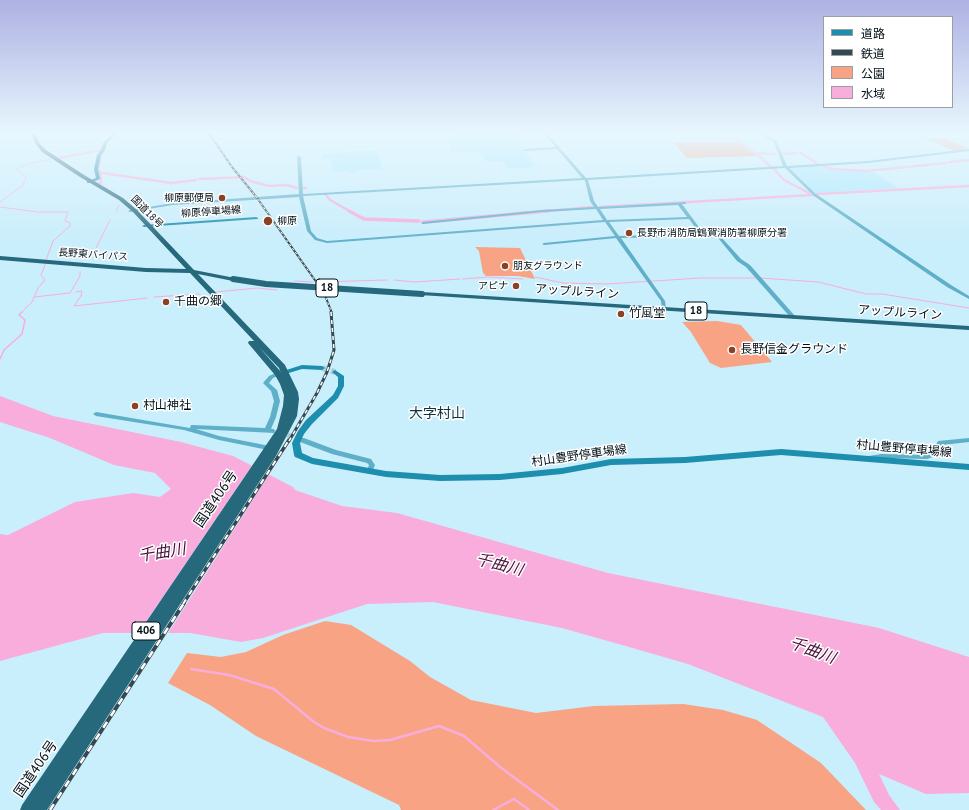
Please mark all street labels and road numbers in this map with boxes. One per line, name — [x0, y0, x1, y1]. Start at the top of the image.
street label: 国道18号 — [128, 193, 166, 231]
street label: 柳原停車場線 — [181, 204, 241, 220]
street label: 長野東バイパス — [58, 247, 128, 263]
road number: 18 — [316, 279, 338, 297]
street label: アップルライン — [535, 282, 619, 302]
road number: 18 — [685, 302, 707, 320]
street label: アップルライン — [858, 303, 942, 323]
street label: 村山豊野停車場線 — [856, 438, 952, 460]
street label: 村山豊野停車場線 — [530, 442, 628, 470]
street label: 国道406号 — [191, 467, 241, 531]
road number: 406 — [132, 622, 160, 640]
street label: 国道406号 — [11, 737, 61, 801]

